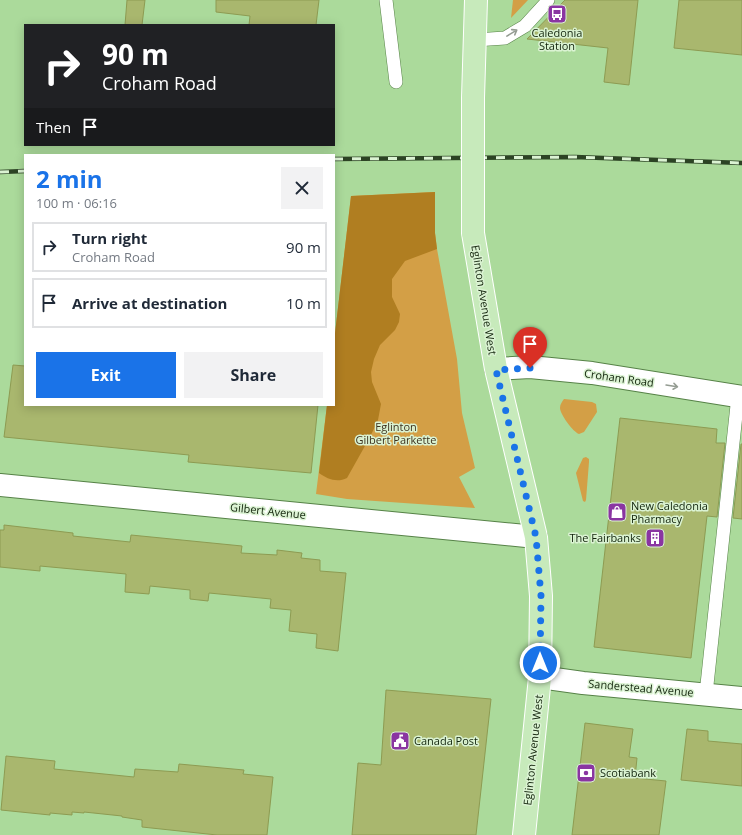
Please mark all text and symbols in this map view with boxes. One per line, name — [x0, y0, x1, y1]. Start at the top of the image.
bus stop icon: Caledonia Station — [546, 3, 568, 25]
place label: Caledonia Station — [532, 25, 582, 53]
one-way arrow — [506, 29, 518, 37]
text: 90 m — [102, 35, 169, 73]
icon: right — [36, 40, 88, 92]
text: Croham Road — [102, 71, 217, 95]
icon: arrive — [79, 116, 101, 138]
text: Then — [36, 117, 71, 137]
text: 2 min — [36, 162, 103, 195]
button: close — [281, 167, 323, 209]
text: 100 m · 06:16 — [36, 194, 117, 212]
text: Turn right — [72, 228, 147, 248]
icon: right — [38, 236, 60, 258]
text: 90 m — [286, 237, 321, 257]
street label: Eglinton Avenue West — [468, 244, 501, 356]
text: Croham Road — [72, 248, 155, 266]
icon: arrive — [38, 292, 60, 314]
text: Arrive at destination — [72, 293, 227, 313]
text: 10 m — [286, 293, 321, 313]
pin — [513, 327, 547, 368]
icon: arrive — [519, 333, 541, 355]
button: Exit — [36, 352, 176, 398]
button: Share — [184, 352, 323, 398]
street label: Croham Road — [583, 365, 655, 390]
one-way arrow — [665, 382, 678, 390]
park label: Eglinton Gilbert Parkette — [356, 419, 436, 447]
place label: New Caledonia Pharmacy — [631, 498, 708, 526]
street label: Gilbert Avenue — [229, 499, 307, 522]
shop icon: New Caledonia Pharmacy — [606, 501, 628, 523]
building icon: The Fairbanks — [644, 527, 666, 549]
place label: The Fairbanks — [569, 530, 641, 545]
position arrow — [519, 642, 561, 684]
street label: Sanderstead Avenue — [588, 675, 694, 700]
street label: Eglinton Avenue West — [519, 694, 546, 806]
public building icon: Canada Post — [389, 730, 411, 752]
place label: Canada Post — [414, 733, 478, 748]
bank icon: Scotiabank — [575, 762, 597, 784]
place label: Scotiabank — [600, 765, 656, 780]

